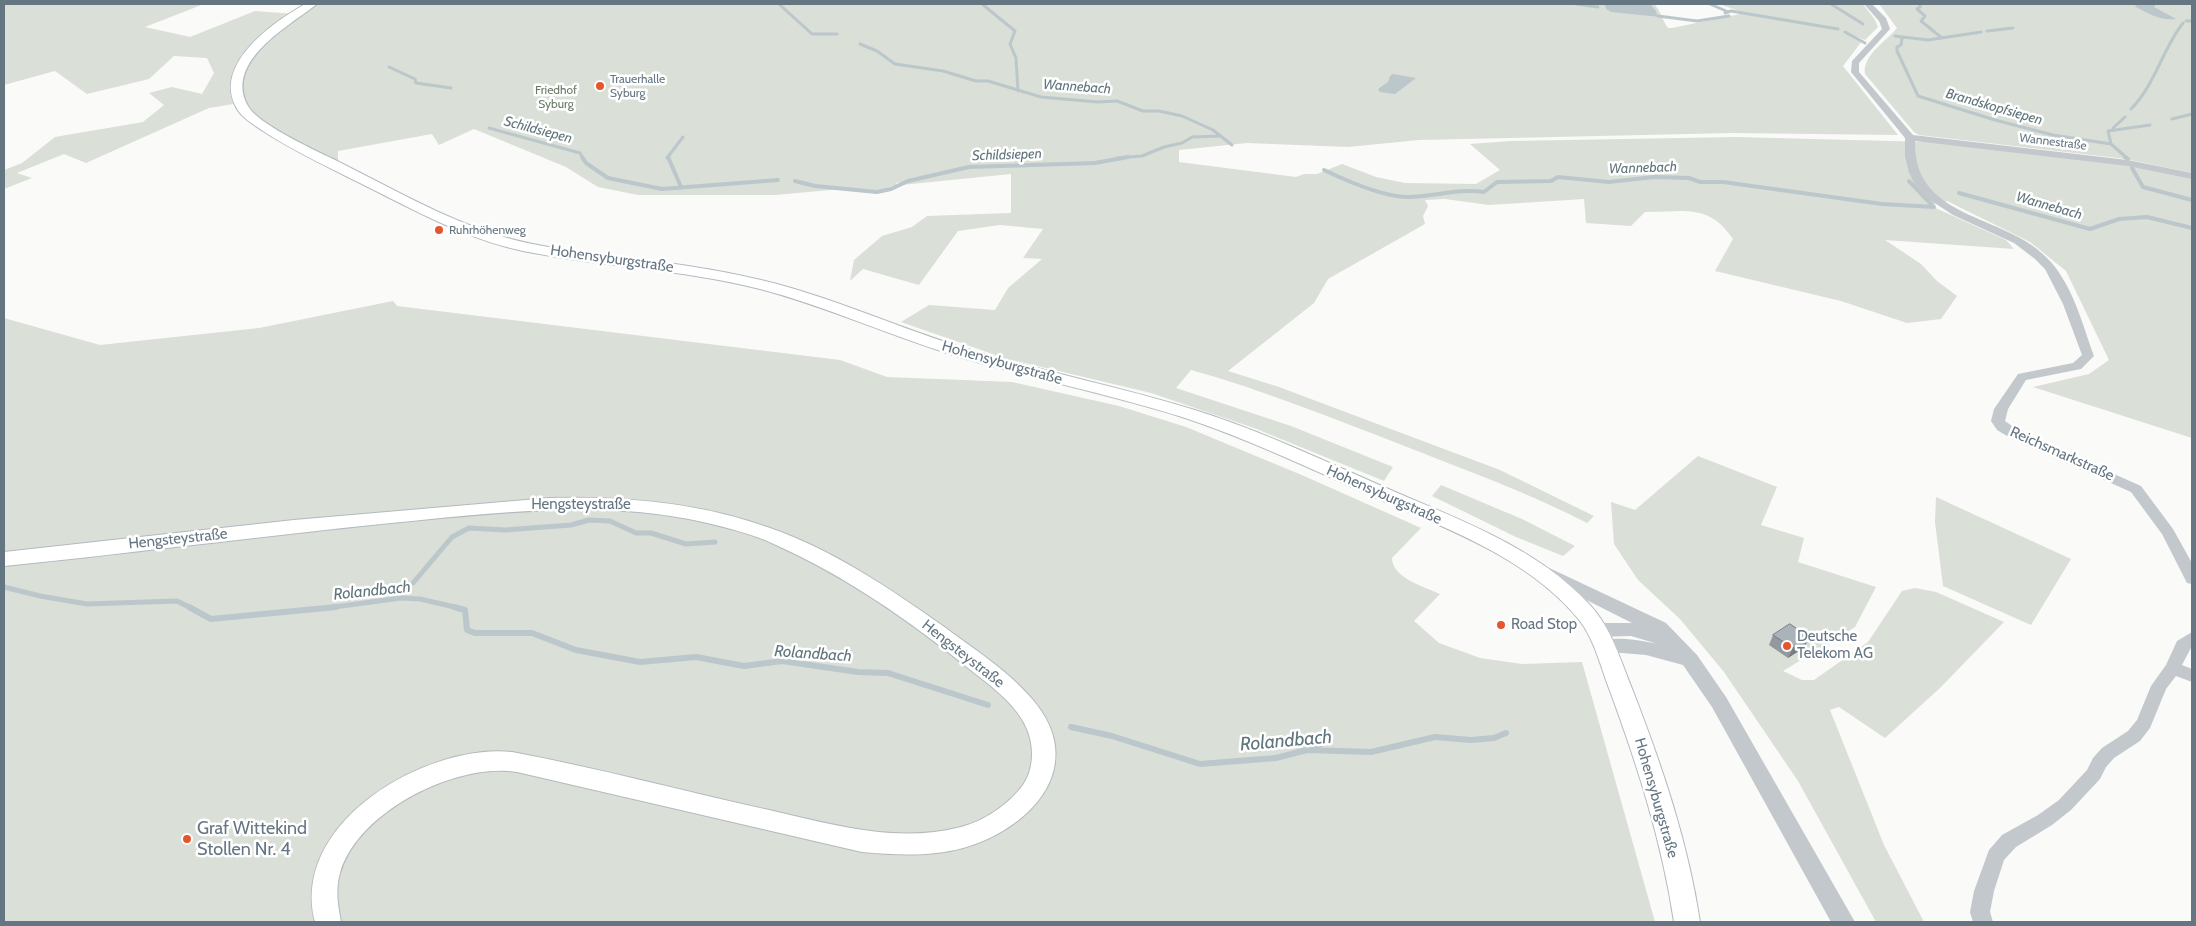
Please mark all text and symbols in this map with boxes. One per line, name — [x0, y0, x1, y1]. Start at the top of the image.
place label: Trauerhalle Syburg — [610, 72, 665, 100]
water label: Wannebach — [1042, 76, 1112, 98]
marker: Trauerhalle Syburg — [594, 80, 606, 92]
park label: Friedhof Syburg — [535, 83, 577, 111]
water label: Brandskopfsiepen — [1944, 85, 2044, 129]
water label: Schildsiepen — [502, 113, 574, 147]
street label: Wannestraße — [2019, 131, 2087, 153]
water label: Schildsiepen — [972, 145, 1042, 165]
water label: Wannebach — [1609, 158, 1677, 178]
water label: Wannebach — [2014, 189, 2084, 223]
place label: Ruhrhöhenweg — [449, 223, 526, 237]
marker: Ruhrhöhenweg — [433, 224, 445, 236]
street label: Hohensyburgstraße — [549, 241, 675, 277]
street label: Hohensyburgstraße — [940, 337, 1064, 389]
street label: Reichsmarkstraße — [2007, 423, 2117, 485]
street label: Hohensyburgstraße — [1324, 462, 1444, 528]
street label: Hengsteystraße — [531, 496, 631, 514]
street label: Hengsteystraße — [128, 525, 228, 553]
water label: Rolandbach — [332, 577, 412, 605]
street label: Hengsteystraße — [918, 616, 1008, 692]
place label: Road Stop — [1511, 616, 1577, 634]
marker: Road Stop — [1495, 619, 1507, 631]
place label: Deutsche Telekom AG — [1797, 628, 1873, 663]
marker: Deutsche Telekom AG — [1781, 640, 1793, 652]
water label: Rolandbach — [774, 642, 852, 666]
water label: Rolandbach — [1239, 726, 1333, 756]
street label: Hohensyburgstraße — [1630, 736, 1682, 860]
place label: Graf Wittekind Stollen Nr. 4 — [197, 818, 307, 861]
marker: Graf Wittekind Stollen Nr. 4 — [181, 833, 193, 845]

